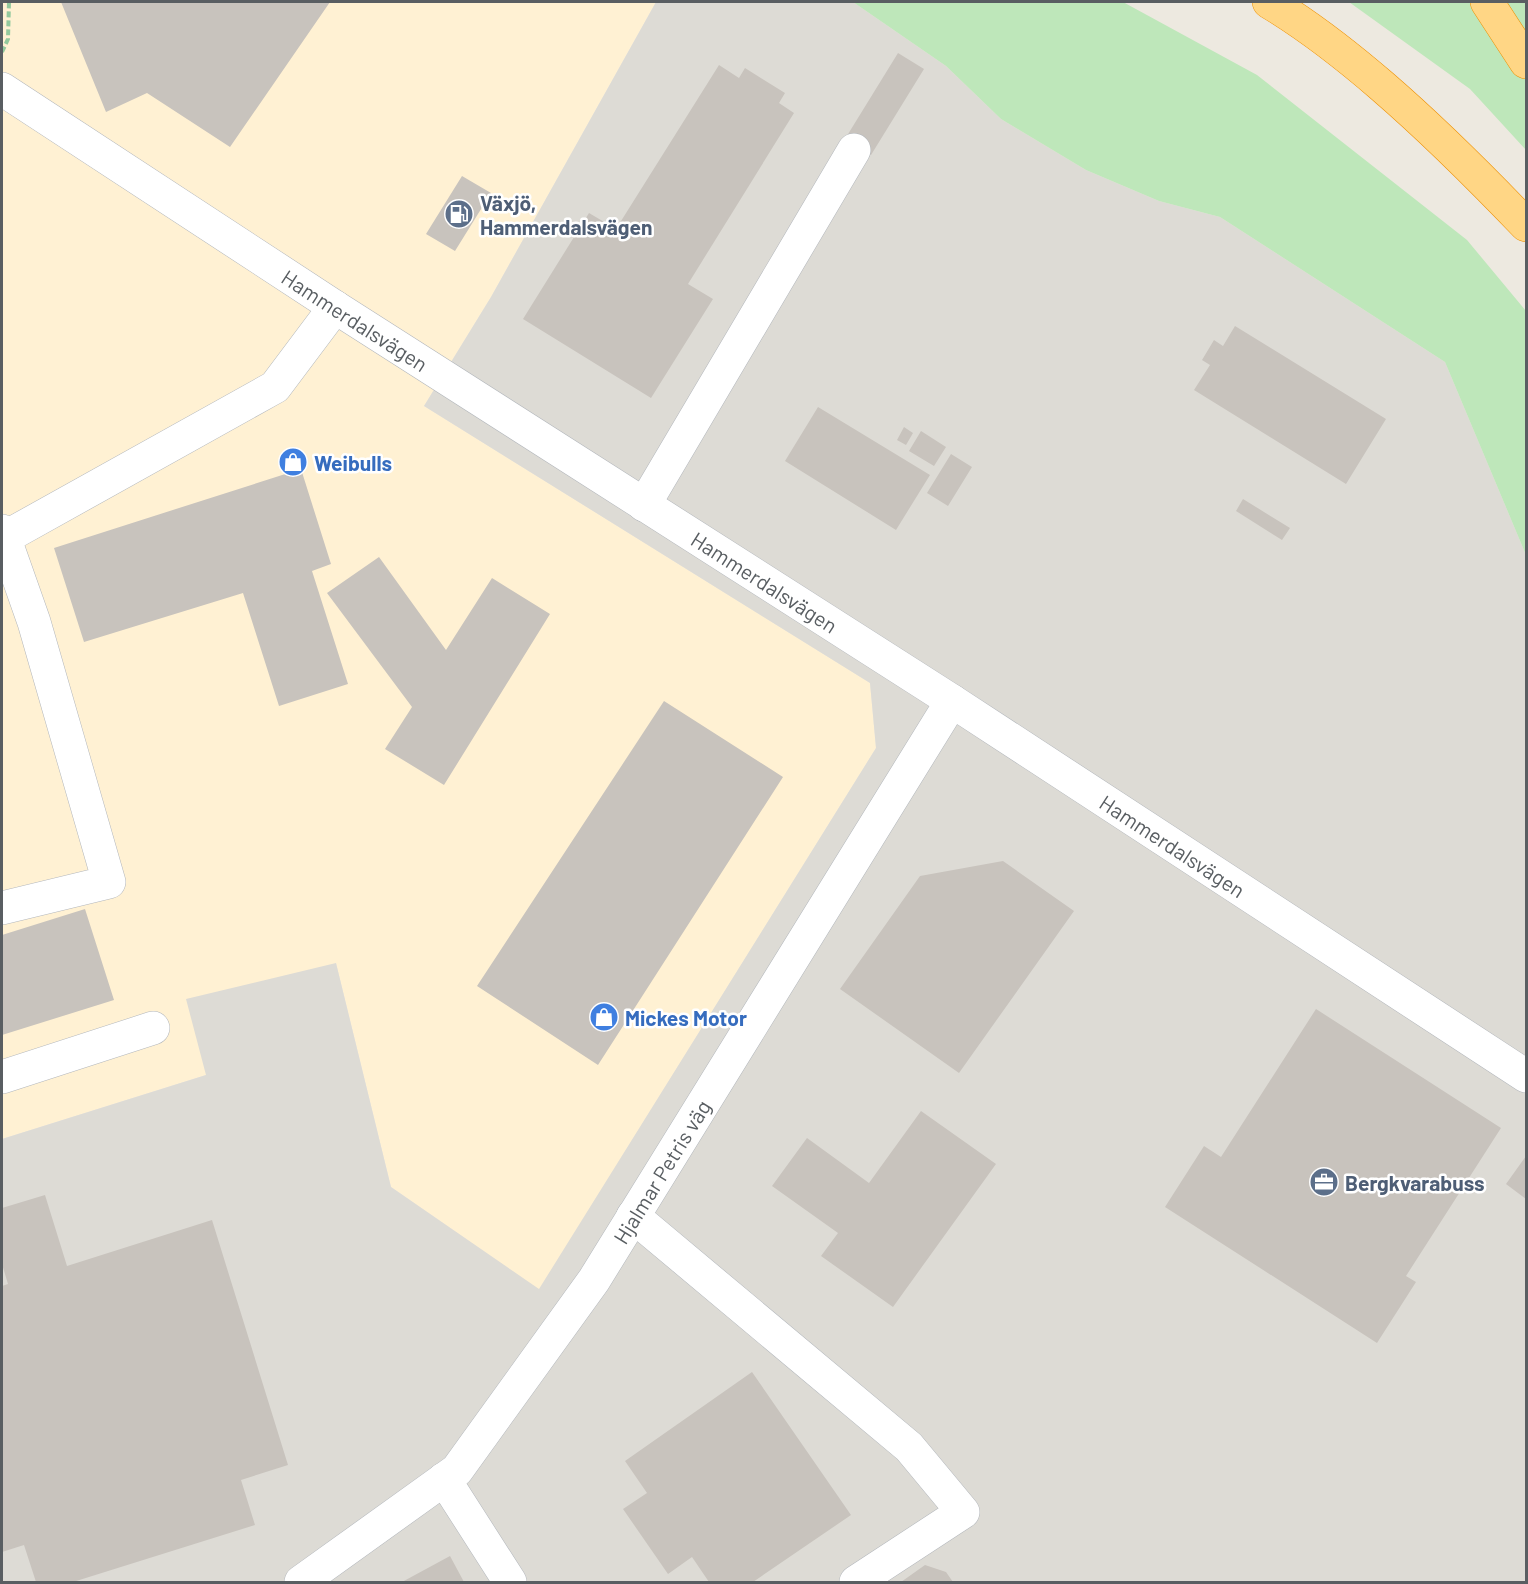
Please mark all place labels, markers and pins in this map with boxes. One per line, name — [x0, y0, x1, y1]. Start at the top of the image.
place label: Växjö, Hammerdalsvägen — [480, 190, 652, 239]
fuel station icon: Växjö, Hammerdalsvägen — [443, 198, 475, 230]
shop icon: Weibulls — [277, 446, 309, 478]
place label: Weibulls — [314, 450, 392, 475]
shop icon: Mickes Motor — [588, 1001, 620, 1033]
place label: Mickes Motor — [625, 1005, 747, 1030]
office icon: Bergkvarabuss — [1308, 1166, 1340, 1198]
place label: Bergkvarabuss — [1345, 1170, 1485, 1195]

